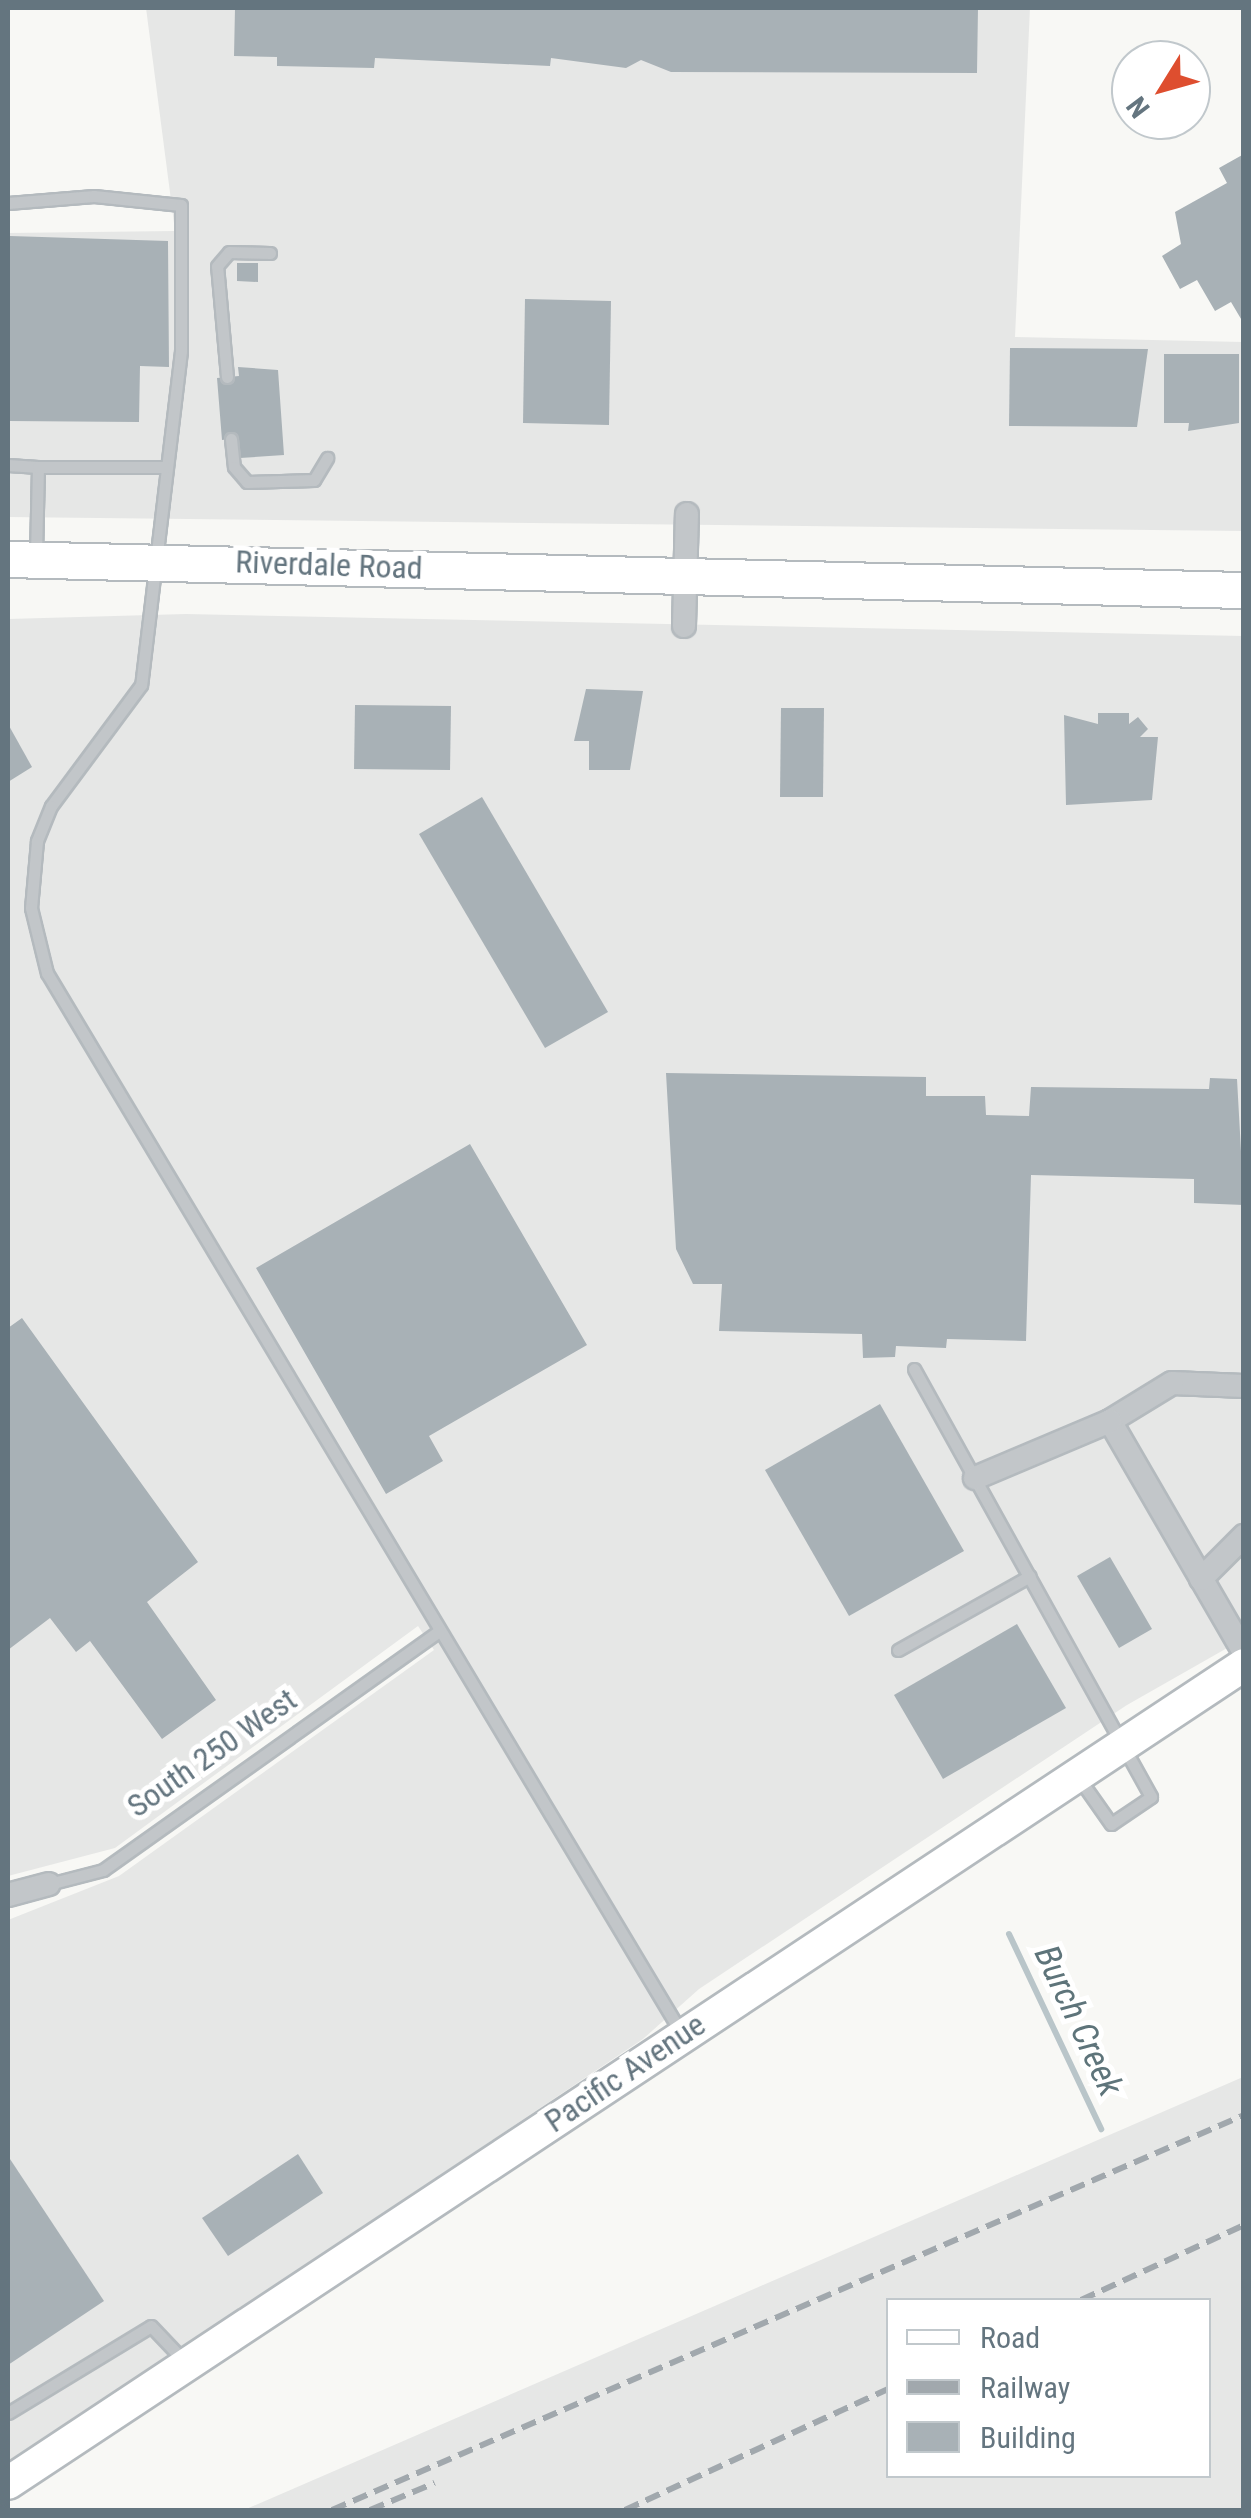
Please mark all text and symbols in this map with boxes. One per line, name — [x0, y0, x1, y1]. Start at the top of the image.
north arrow — [1111, 40, 1211, 140]
text: N — [1120, 90, 1157, 124]
street label: Riverdale Road — [235, 543, 423, 587]
street label: South 250 West — [120, 1680, 304, 1826]
water label: Burch Creek — [1025, 1939, 1131, 2103]
street label: Pacific Avenue — [538, 2005, 712, 2141]
legend — [886, 2298, 1211, 2478]
text: Road — [980, 2320, 1040, 2355]
text: Railway — [980, 2370, 1070, 2405]
text: Building — [980, 2420, 1076, 2455]

